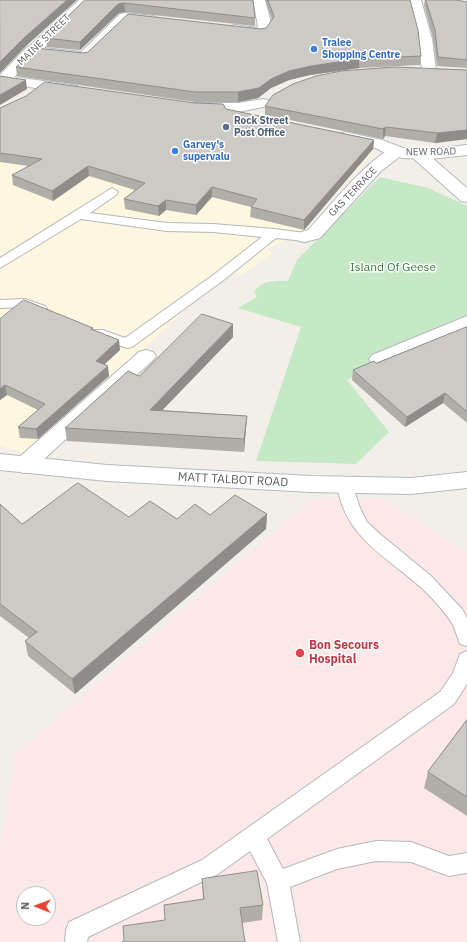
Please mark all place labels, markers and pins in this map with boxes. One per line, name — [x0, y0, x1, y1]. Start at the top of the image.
place label: Tralee Shopping Centre — [322, 37, 400, 60]
marker: Tralee Shopping Centre — [309, 44, 319, 54]
place label: Rock Street Post Office — [234, 115, 289, 138]
marker: Rock Street Post Office — [221, 122, 231, 132]
place label: Garvey's supervalu — [183, 139, 230, 162]
marker: Garvey's supervalu — [170, 146, 180, 156]
place label: Bon Secours Hospital — [309, 639, 379, 667]
marker: Bon Secours Hospital — [294, 647, 306, 659]

